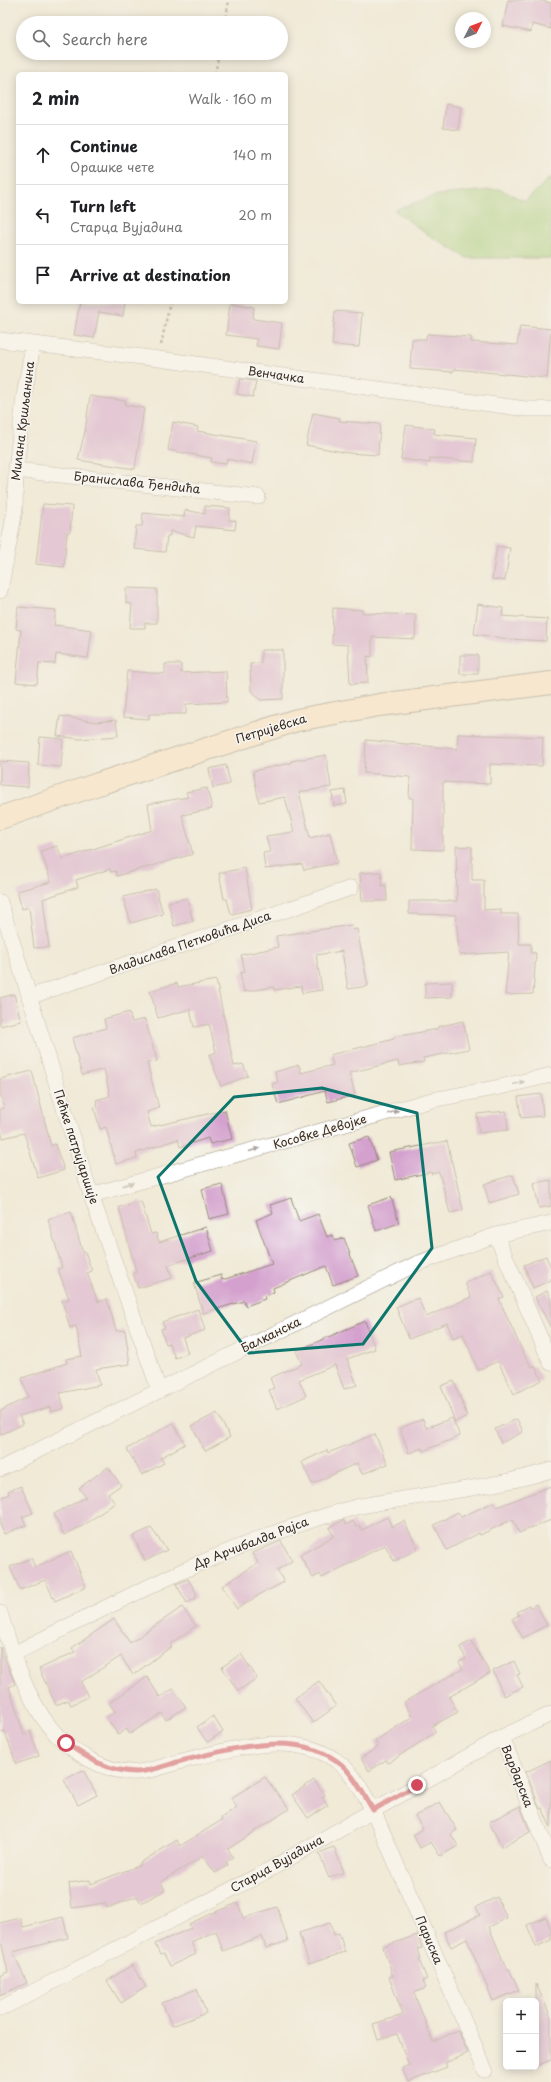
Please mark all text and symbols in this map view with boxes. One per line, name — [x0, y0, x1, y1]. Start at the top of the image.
north arrow — [455, 12, 491, 48]
search box — [16, 16, 288, 60]
icon: search — [30, 27, 52, 49]
text: Search here — [62, 27, 148, 50]
text: 2 min — [32, 85, 79, 111]
text: Walk · 160 m — [189, 89, 272, 108]
text: Continue — [70, 134, 138, 157]
icon: ahead — [32, 144, 54, 166]
text: 140 m — [233, 145, 272, 164]
text: Орашке чете — [70, 157, 155, 176]
text: Turn left — [70, 194, 136, 217]
icon: left — [32, 204, 54, 226]
text: 20 m — [238, 205, 272, 224]
text: Старца Вујадина — [70, 217, 183, 236]
text: Arrive at destination — [70, 263, 231, 286]
icon: arrive — [32, 264, 54, 286]
street label: Милана Кршљанина — [6, 360, 38, 482]
street label: Венчачка — [247, 361, 306, 387]
street label: Бранислава Ђендића — [73, 466, 202, 498]
street label: Петријевска — [233, 709, 309, 747]
street label: Владислава Петковића Диса — [107, 906, 273, 978]
one-way arrow — [513, 1079, 526, 1085]
street label: Пећке патријаршије — [50, 1087, 104, 1206]
one-way arrow — [386, 1108, 399, 1114]
street label: Косовке Девојке — [271, 1109, 369, 1153]
one-way arrow — [248, 1147, 260, 1153]
one-way arrow — [123, 1181, 135, 1187]
street label: Балканска — [238, 1312, 304, 1356]
street label: Др Арчибалда Рајса — [190, 1512, 311, 1573]
route start — [57, 1734, 75, 1752]
street label: Вардарска — [497, 1742, 539, 1810]
route end — [408, 1776, 426, 1794]
street label: Старца Вујадина — [227, 1830, 327, 1896]
street label: Париска — [412, 1913, 448, 1967]
map controls — [503, 1998, 539, 2070]
button: + — [503, 1998, 539, 2034]
button: − — [503, 2034, 539, 2070]

